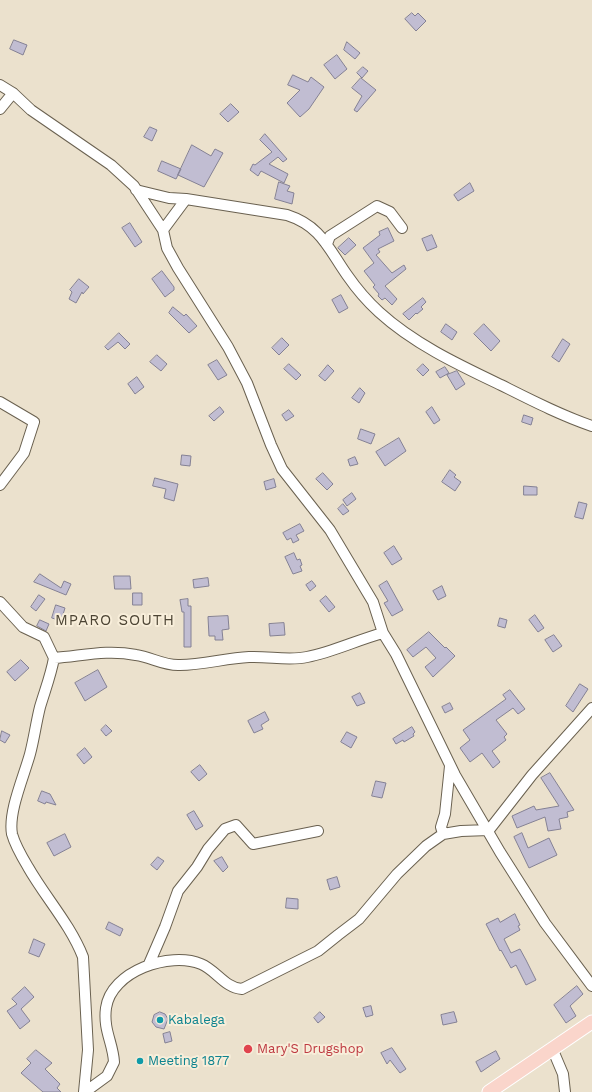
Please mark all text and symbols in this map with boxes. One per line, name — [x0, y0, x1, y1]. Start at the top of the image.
district label: MPARO SOUTH — [55, 612, 175, 630]
place label: Kabalega — [168, 1012, 225, 1028]
marker: Kabalega — [155, 1015, 165, 1025]
place label: Mary'S Drugshop — [257, 1041, 364, 1057]
marker: Mary'S Drugshop — [242, 1043, 254, 1055]
place label: Meeting 1877 — [148, 1053, 229, 1069]
marker: Meeting 1877 — [135, 1056, 145, 1066]

